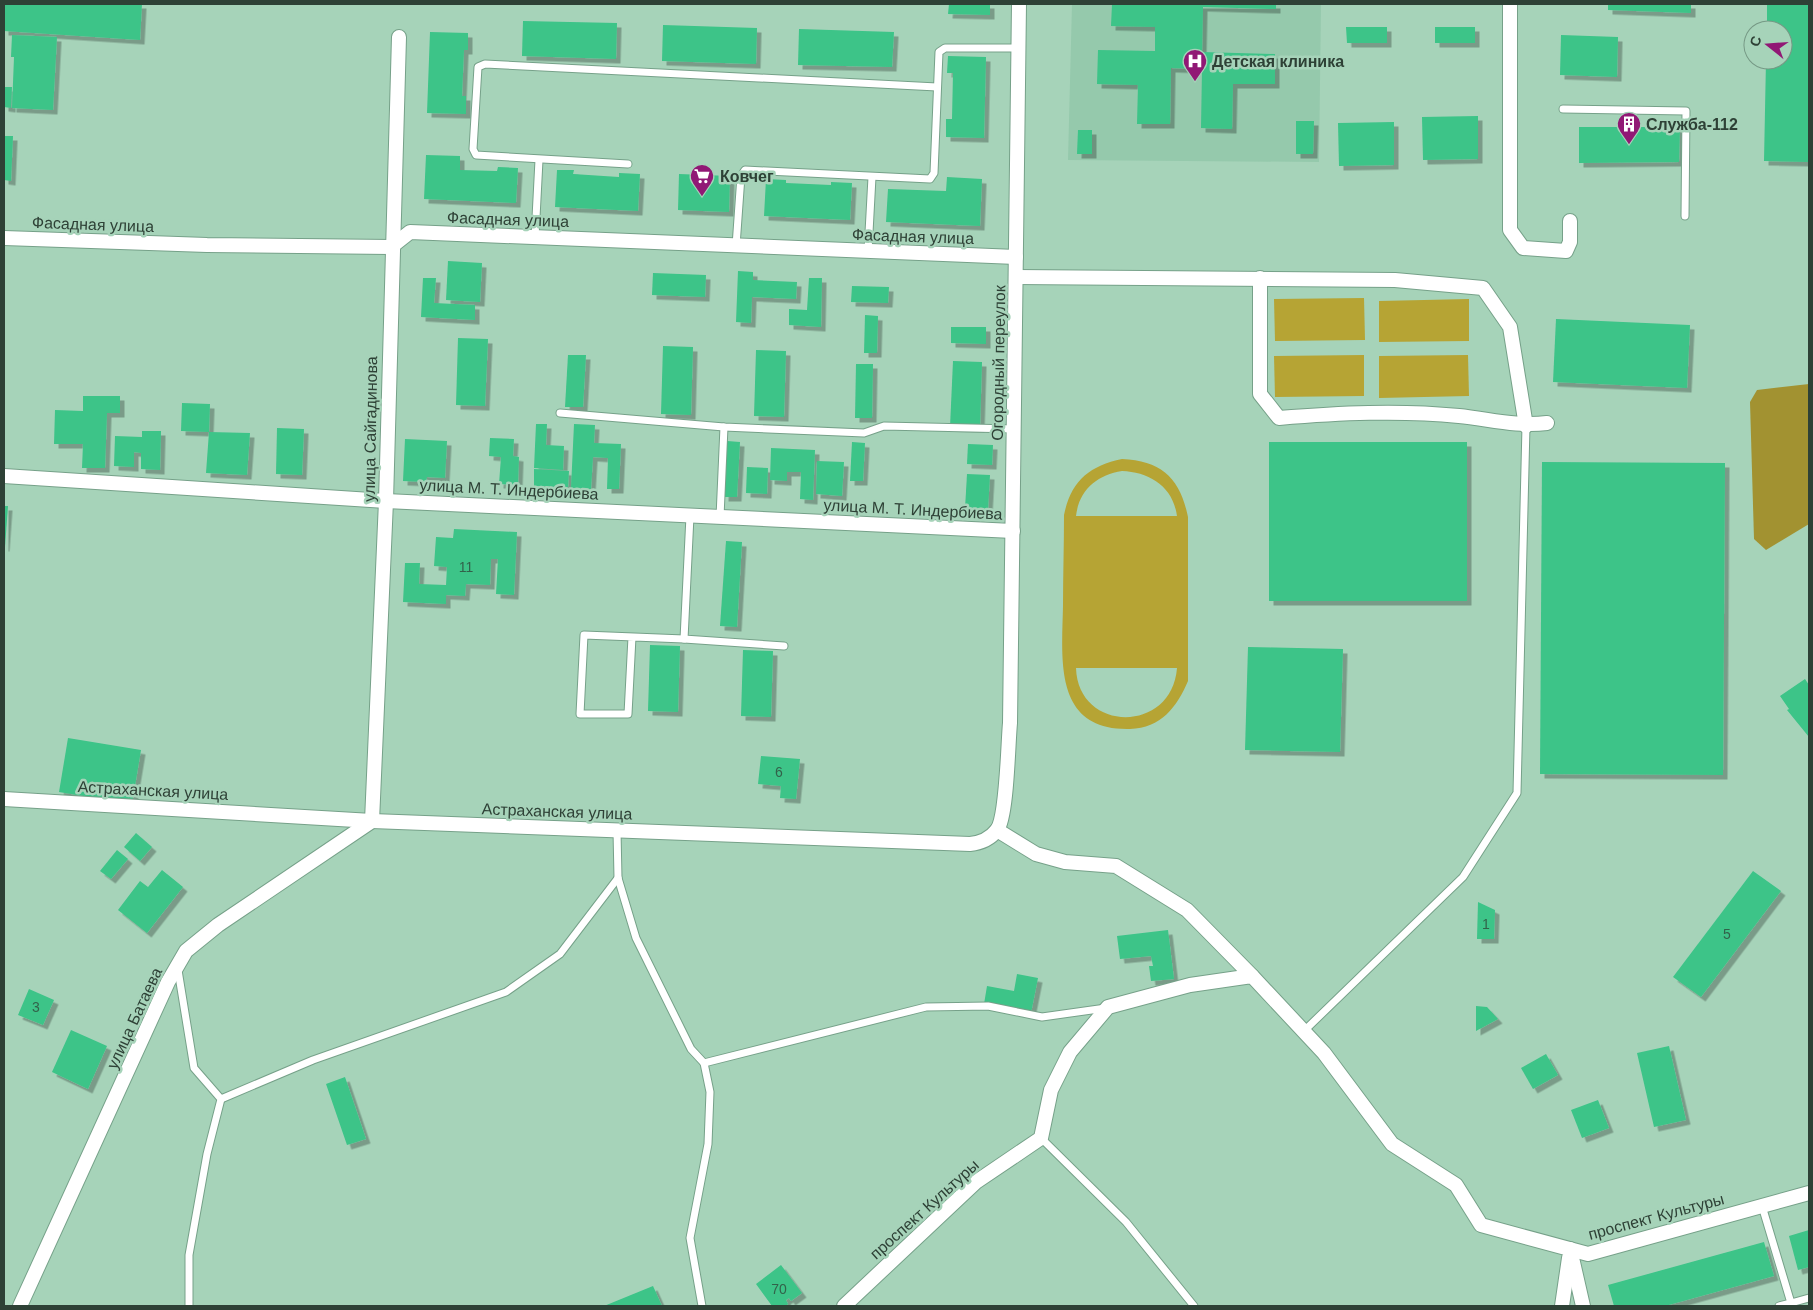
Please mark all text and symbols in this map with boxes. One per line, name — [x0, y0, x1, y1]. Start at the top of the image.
north arrow — [1743, 20, 1793, 70]
text: С — [1746, 34, 1765, 48]
hospital icon: Детская клиника — [1182, 48, 1208, 82]
place label: Детская клиника — [1212, 53, 1344, 70]
building icon: Служба-112 — [1616, 111, 1642, 145]
place label: Служба-112 — [1646, 116, 1738, 133]
supermarket icon: Ковчег — [689, 163, 715, 197]
place label: Ковчег — [720, 168, 774, 185]
street label: Фасадная улица — [447, 209, 569, 230]
street label: Фасадная улица — [32, 214, 154, 235]
street label: Фасадная улица — [852, 226, 974, 247]
street label: Огородный переулок — [989, 284, 1008, 441]
street label: улица Сайгадинова — [361, 356, 380, 502]
street label: улица М. Т. Индербиева — [419, 476, 599, 503]
street label: улица М. Т. Индербиева — [823, 496, 1003, 523]
house number: 11 — [459, 559, 473, 575]
house number: 6 — [775, 764, 783, 780]
street label: Астраханская улица — [77, 778, 229, 803]
street label: Астраханская улица — [481, 800, 633, 823]
house number: 1 — [1482, 916, 1490, 932]
house number: 5 — [1723, 926, 1731, 942]
street label: улица Батаева — [104, 965, 165, 1071]
house number: 3 — [32, 999, 40, 1015]
street label: проспект Культуры — [867, 1156, 982, 1263]
street label: проспект Культуры — [1586, 1190, 1726, 1243]
house number: 70 — [771, 1281, 787, 1297]

